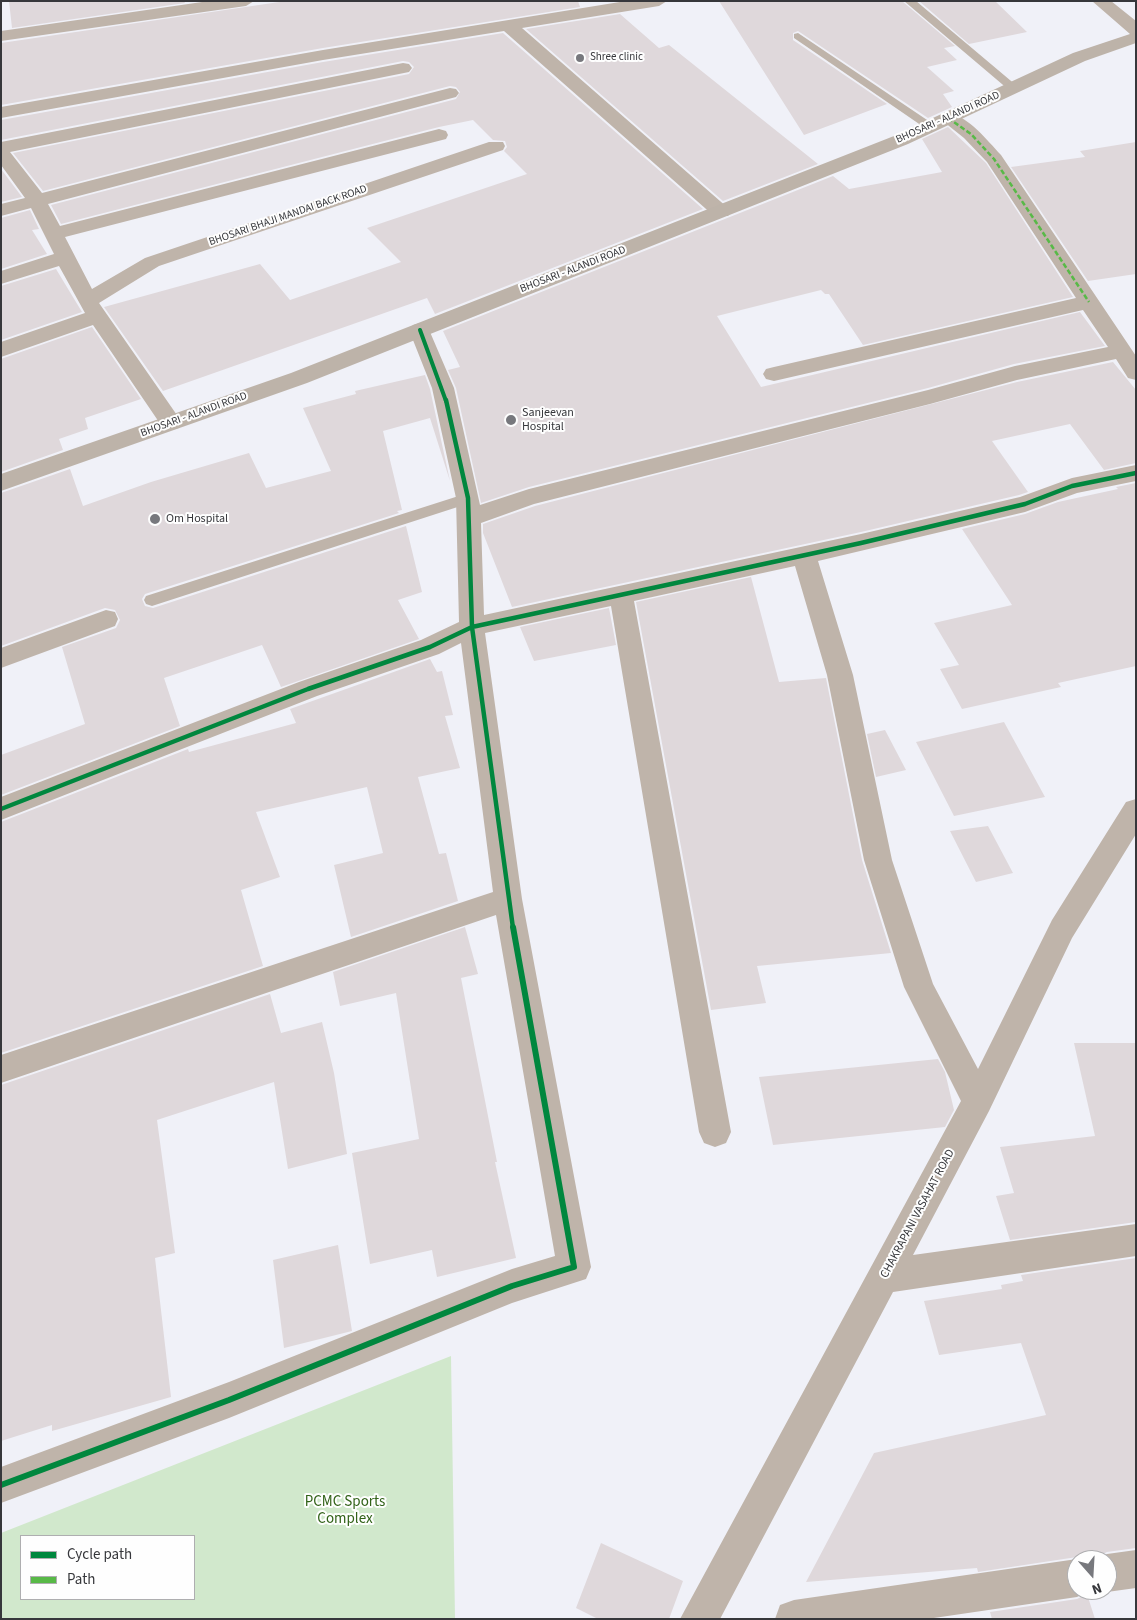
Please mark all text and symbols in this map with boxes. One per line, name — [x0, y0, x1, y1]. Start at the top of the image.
place label: Shree clinic — [590, 51, 643, 65]
marker: Shree clinic — [574, 52, 586, 64]
street label: BHOSARI - ALANDI ROAD — [894, 89, 1002, 147]
street label: BHOSARI BHAJI MANDAI BACK ROAD — [207, 183, 369, 249]
street label: BHOSARI - ALANDI ROAD — [518, 244, 628, 296]
street label: BHOSARI - ALANDI ROAD — [139, 390, 249, 440]
place label: Sanjeevan Hospital — [522, 406, 574, 434]
marker: Sanjeevan Hospital — [504, 413, 518, 427]
marker: Om Hospital — [148, 512, 162, 526]
place label: Om Hospital — [166, 512, 228, 526]
street label: CHAKRAPANI VASAHAT ROAD — [878, 1147, 958, 1281]
park label: PCMC Sports Complex — [305, 1494, 385, 1529]
legend — [20, 1535, 195, 1600]
text: Cycle path — [67, 1544, 132, 1565]
north arrow — [1067, 1550, 1117, 1600]
text: Path — [67, 1569, 95, 1590]
text: N — [1089, 1577, 1104, 1599]

